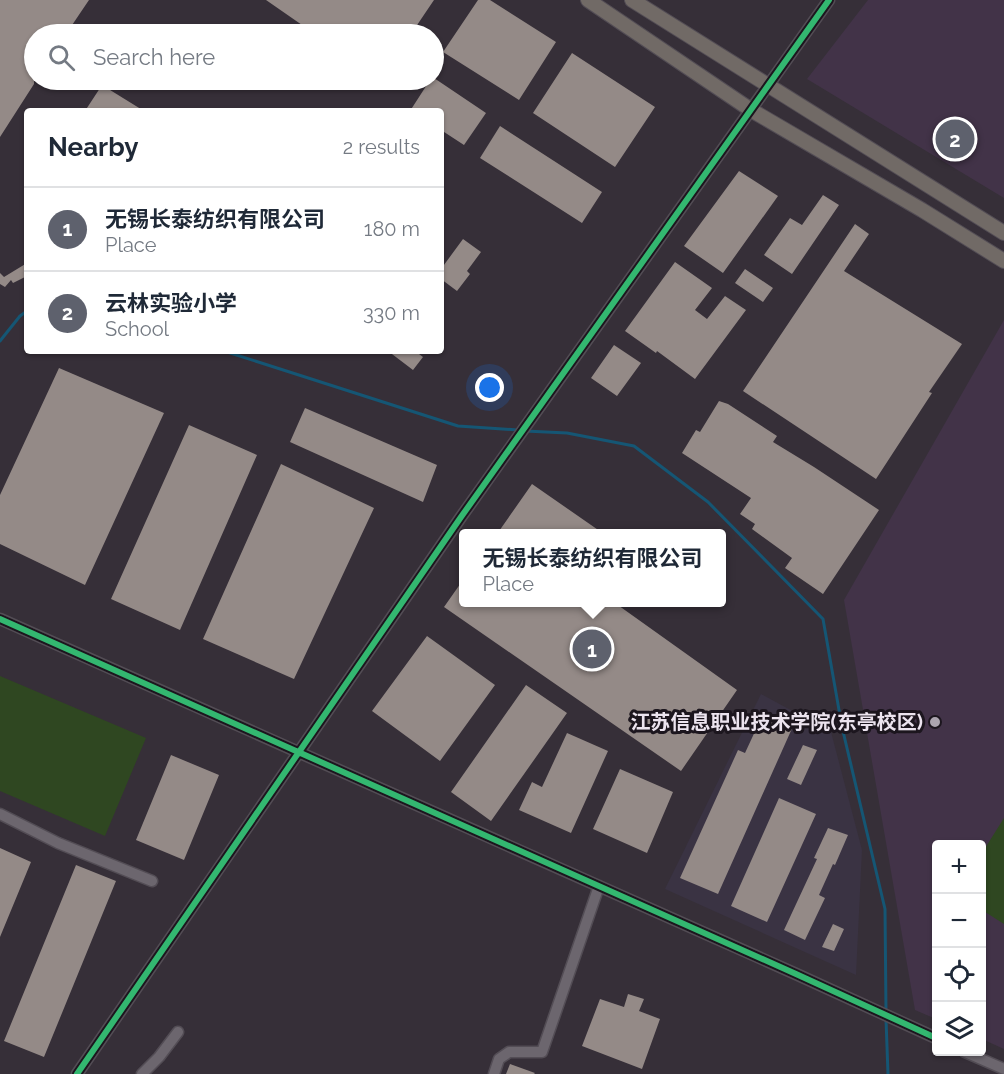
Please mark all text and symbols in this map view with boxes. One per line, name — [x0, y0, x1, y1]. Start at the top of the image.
search box — [24, 24, 444, 90]
icon: search — [45, 41, 78, 74]
text: Search here — [93, 44, 215, 70]
pin: 2 — [936, 116, 974, 162]
text: Nearby — [48, 132, 138, 162]
text: 2 results — [343, 135, 420, 159]
text: 无锡长泰纺织有限公司 — [105, 206, 325, 232]
text: 1 — [63, 217, 72, 241]
text: 180 m — [364, 217, 420, 241]
text: Place — [105, 233, 156, 257]
text: 云林实验小学 — [105, 290, 237, 316]
text: 2 — [62, 301, 73, 325]
text: 330 m — [363, 301, 420, 325]
text: School — [105, 317, 169, 341]
your location — [475, 373, 504, 402]
popup — [459, 529, 726, 607]
text: 无锡长泰纺织有限公司 — [482, 545, 703, 571]
text: Place — [482, 572, 534, 596]
pin: 1 — [572, 626, 612, 672]
place label: 江苏信息职业技术学院(东亭校区) — [631, 710, 923, 734]
marker: 江苏信息职业技术学院(东亭校区) — [928, 715, 942, 729]
map controls — [932, 840, 986, 1056]
button: + — [932, 840, 986, 894]
button: − — [932, 894, 986, 948]
button: locate — [932, 948, 986, 1002]
button: layers — [932, 1002, 986, 1056]

